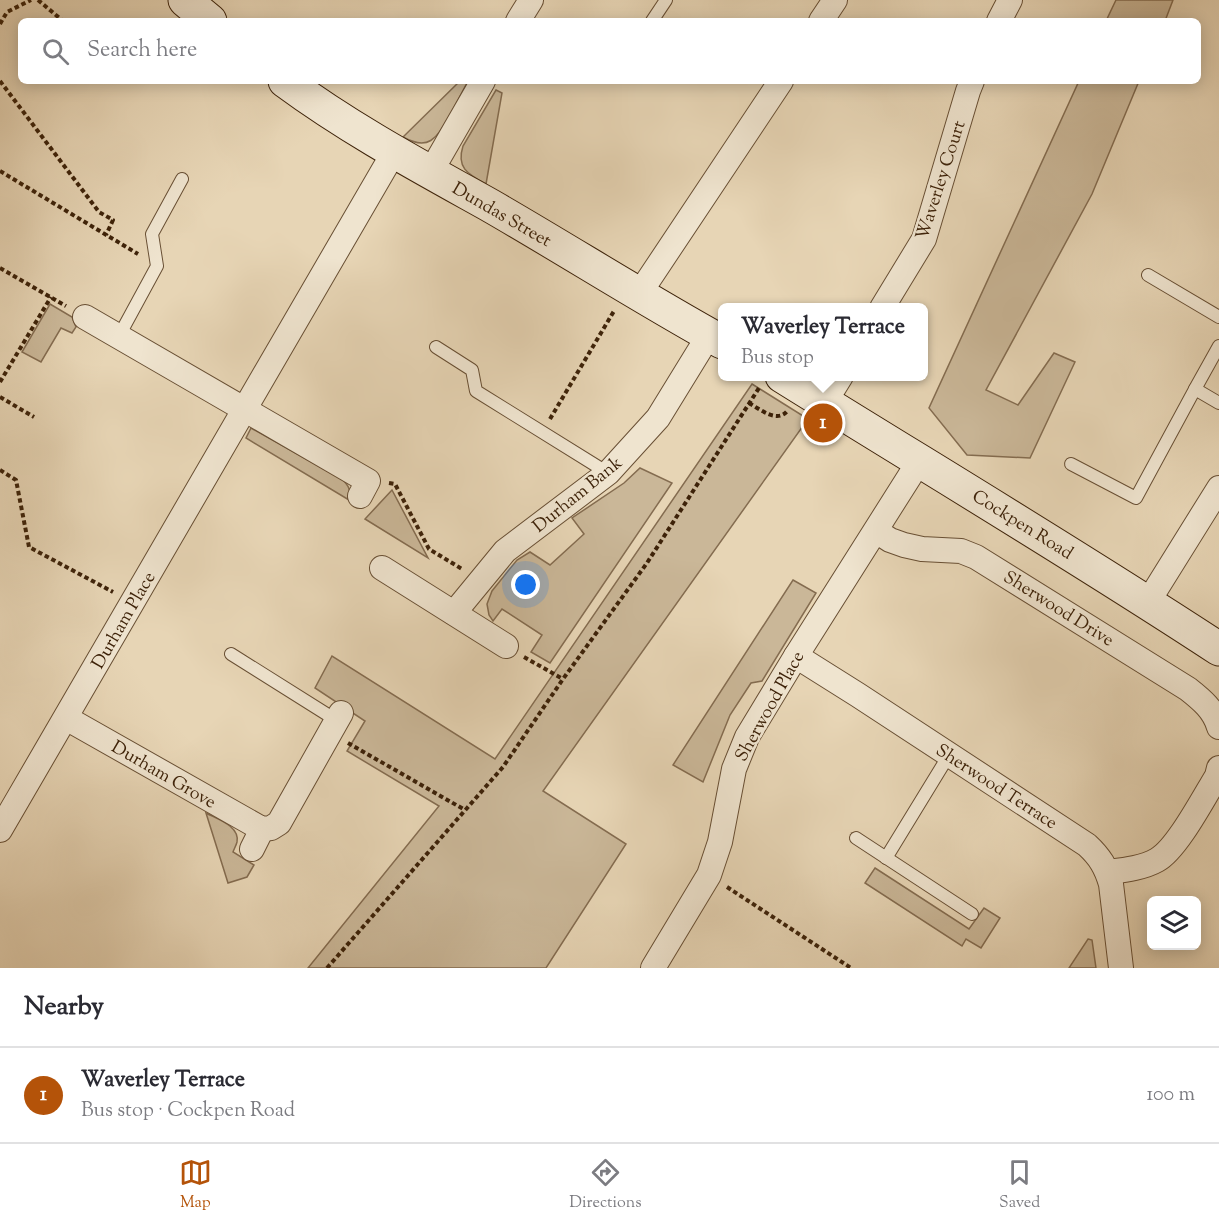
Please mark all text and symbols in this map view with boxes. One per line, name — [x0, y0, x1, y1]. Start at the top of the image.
search box — [18, 18, 1201, 84]
icon: search — [39, 35, 72, 68]
text: Search here — [87, 35, 197, 67]
street label: Waverley Court — [910, 118, 973, 244]
street label: Dundas Street — [446, 177, 556, 255]
popup — [718, 303, 928, 381]
text: Waverley Terrace — [741, 312, 905, 344]
text: Bus stop — [741, 344, 814, 373]
pin: 1 — [804, 400, 842, 446]
street label: Durham Bank — [528, 451, 629, 540]
street label: Cockpen Road — [966, 484, 1078, 567]
street label: Sherwood Drive — [998, 565, 1118, 654]
street label: Durham Place — [86, 567, 163, 675]
your location — [511, 570, 540, 599]
street label: Sherwood Place — [730, 647, 812, 767]
street label: Durham Grove — [106, 735, 220, 816]
street label: Sherwood Terrace — [930, 739, 1062, 837]
map controls — [1147, 896, 1201, 950]
button: layers — [1147, 896, 1201, 950]
text: Nearby — [24, 989, 104, 1026]
text: Waverley Terrace — [81, 1065, 245, 1097]
text: 1 — [40, 1081, 47, 1110]
text: 100 m — [1146, 1081, 1195, 1110]
text: Bus stop · Cockpen Road — [81, 1097, 295, 1126]
tab: Map — [179, 1156, 212, 1215]
tab: Directions — [569, 1156, 642, 1215]
tab: Saved — [999, 1156, 1040, 1215]

